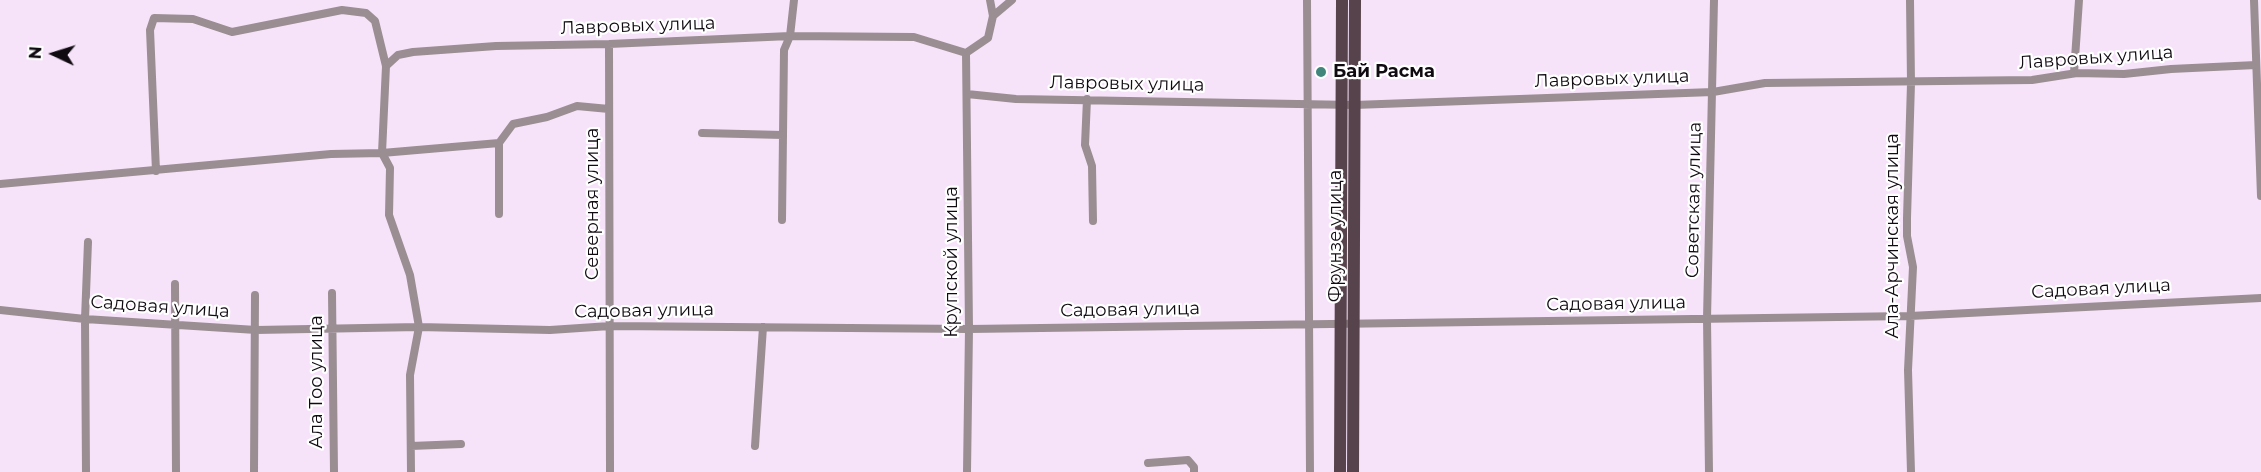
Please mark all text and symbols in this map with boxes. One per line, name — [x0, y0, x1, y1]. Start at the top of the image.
street label: Лавровых улица — [560, 13, 716, 39]
north arrow — [24, 24, 84, 84]
street label: Лавровых улица — [2018, 42, 2174, 74]
text: N — [26, 46, 45, 60]
place label: Бай Расма — [1333, 61, 1435, 83]
marker: Бай Расма — [1314, 65, 1328, 79]
street label: Лавровых улица — [1534, 66, 1690, 92]
street label: Лавровых улица — [1049, 72, 1205, 96]
street label: Советская улица — [1682, 122, 1706, 278]
street label: Северная улица — [582, 128, 604, 280]
street label: Ала-Арчинская улица — [1882, 133, 1904, 339]
street label: Фрунзе улица — [1325, 170, 1347, 302]
street label: Крупской улица — [941, 186, 963, 338]
street label: Садовая улица — [2031, 275, 2171, 303]
street label: Садовая улица — [90, 291, 230, 323]
street label: Садовая улица — [1546, 292, 1686, 316]
street label: Садовая улица — [1060, 298, 1200, 322]
street label: Садовая улица — [574, 299, 714, 323]
street label: Ала Тоо улица — [306, 315, 328, 449]

